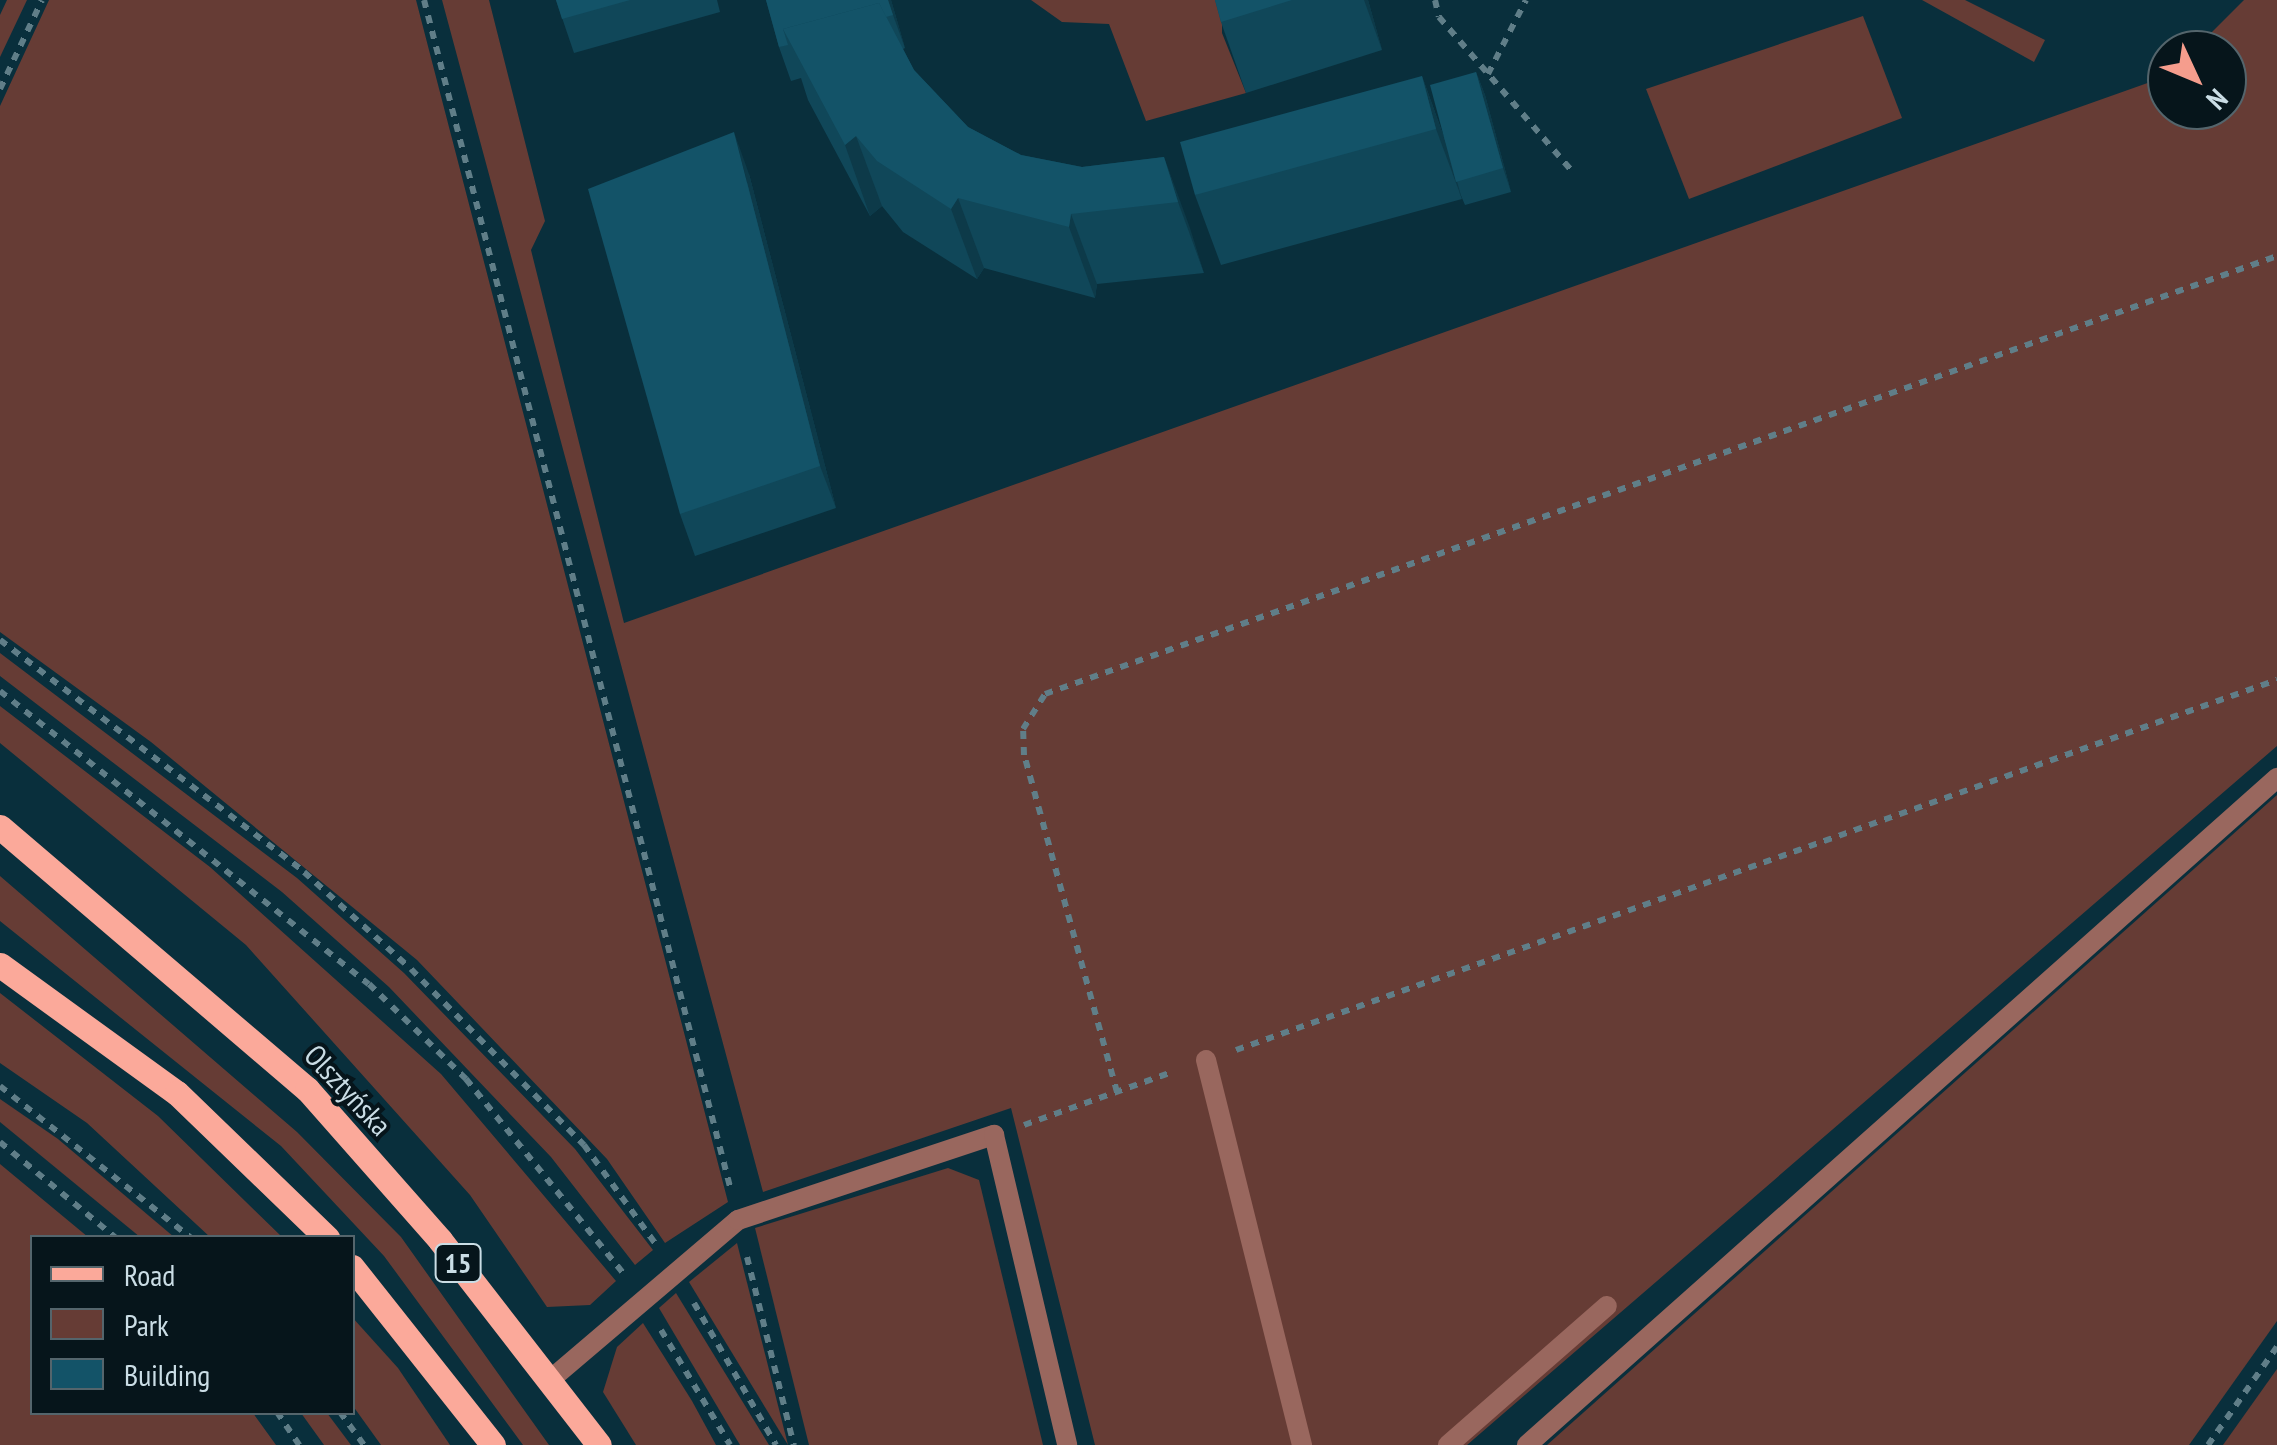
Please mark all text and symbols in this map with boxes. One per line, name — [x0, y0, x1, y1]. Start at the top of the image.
north arrow — [2147, 30, 2247, 130]
text: N — [2199, 82, 2236, 118]
street label: Olsztyńska — [297, 1037, 399, 1143]
legend — [30, 1235, 355, 1415]
road number: 15 — [433, 1240, 483, 1286]
text: Road — [124, 1255, 175, 1294]
text: Park — [124, 1305, 169, 1344]
text: Building — [124, 1355, 210, 1394]

